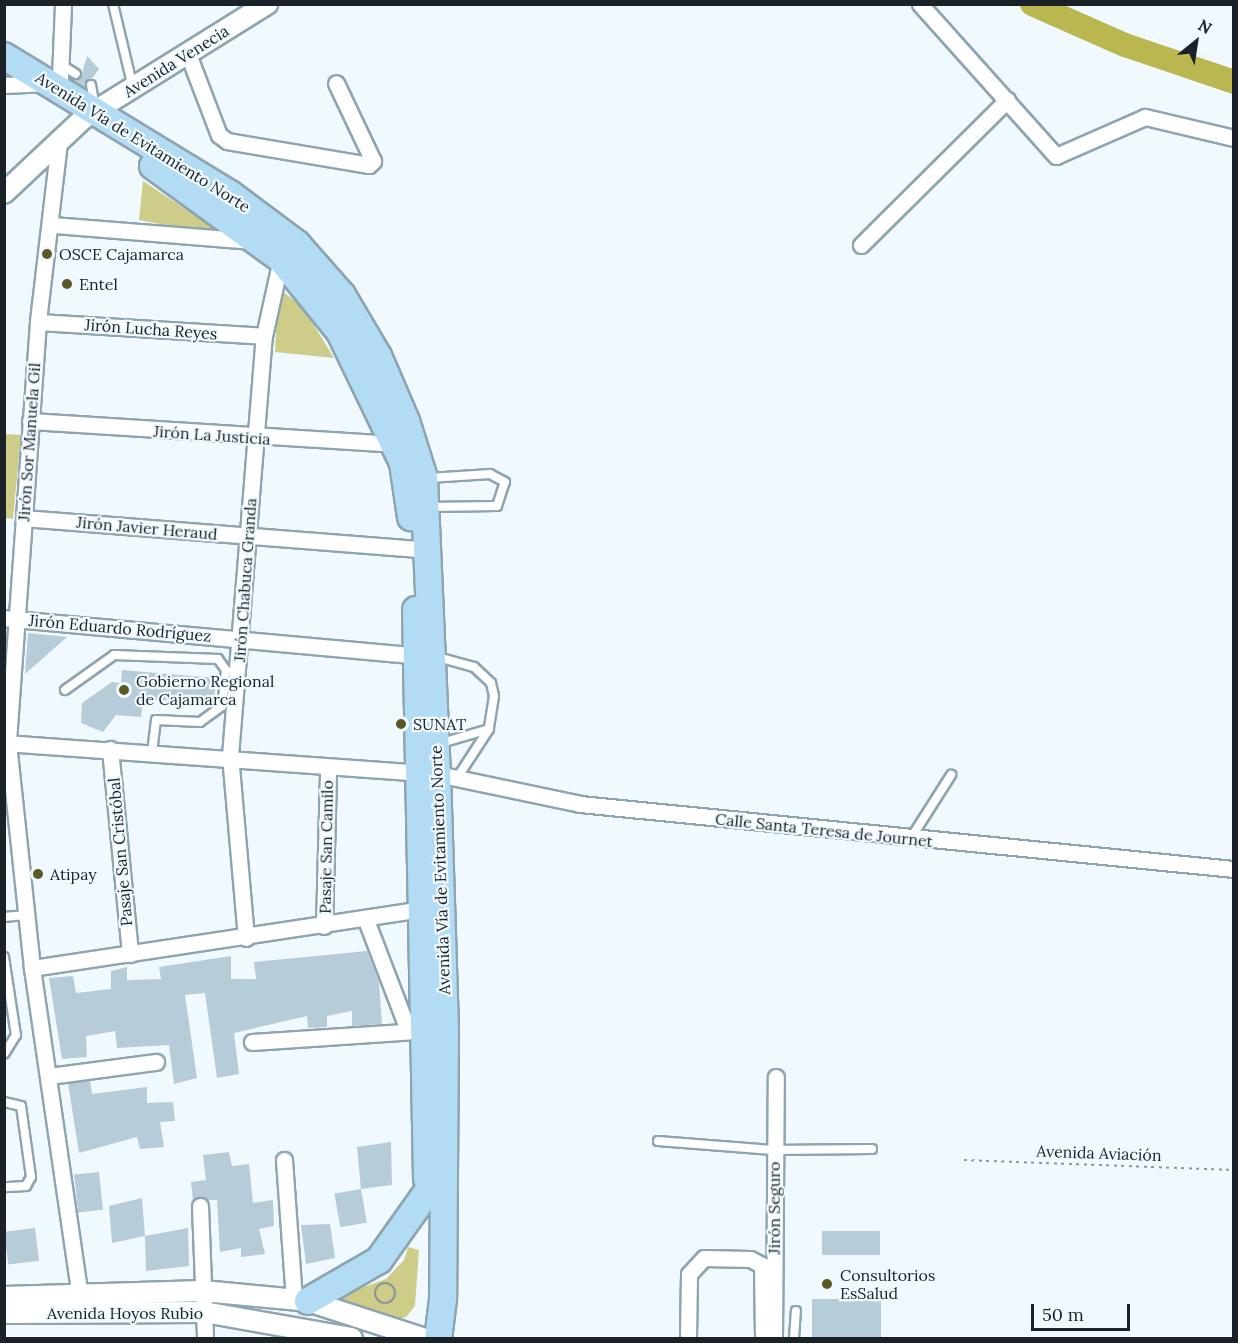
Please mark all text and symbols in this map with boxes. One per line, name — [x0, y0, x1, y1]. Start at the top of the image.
north arrow — [1166, 12, 1226, 72]
text: N — [1195, 15, 1215, 38]
street label: Avenida Venecia — [120, 21, 232, 101]
street label: Avenida Vía de Evitamiento Norte — [32, 68, 254, 216]
place label: OSCE Cajamarca — [59, 244, 184, 264]
marker: OSCE Cajamarca — [40, 247, 54, 261]
place label: Entel — [79, 274, 118, 294]
marker: Entel — [60, 277, 74, 291]
street label: Jirón Lucha Reyes — [84, 315, 218, 343]
street label: Jirón Sor Manuela Gil — [14, 362, 44, 522]
street label: Jirón La Justicia — [153, 421, 271, 449]
street label: Jirón Chabuca Granda — [230, 497, 260, 663]
street label: Jirón Javier Heraud — [76, 512, 218, 544]
street label: Jirón Eduardo Rodríguez — [28, 610, 212, 646]
place label: Gobierno Regional de Cajamarca — [136, 671, 274, 709]
marker: Gobierno Regional de Cajamarca — [117, 683, 131, 697]
place label: SUNAT — [413, 714, 466, 734]
marker: SUNAT — [394, 717, 408, 731]
street label: Avenida Vía de Evitamiento Norte — [426, 745, 454, 995]
street label: Pasaje San Cristóbal — [104, 777, 136, 927]
street label: Pasaje San Camilo — [315, 780, 337, 914]
street label: Calle Santa Teresa de Journet — [714, 809, 934, 851]
place label: Atipay — [50, 864, 97, 884]
marker: Atipay — [31, 867, 45, 881]
street label: Avenida Aviación — [1036, 1141, 1162, 1165]
street label: Jirón Seguro — [764, 1162, 784, 1254]
place label: Consultorios EsSalud — [840, 1265, 935, 1303]
marker: Consultorios EsSalud — [818, 1275, 836, 1293]
scale bar — [1034, 1292, 1133, 1330]
street label: Avenida Hoyos Rubio — [47, 1303, 203, 1323]
text: 50 m — [1042, 1303, 1084, 1326]

